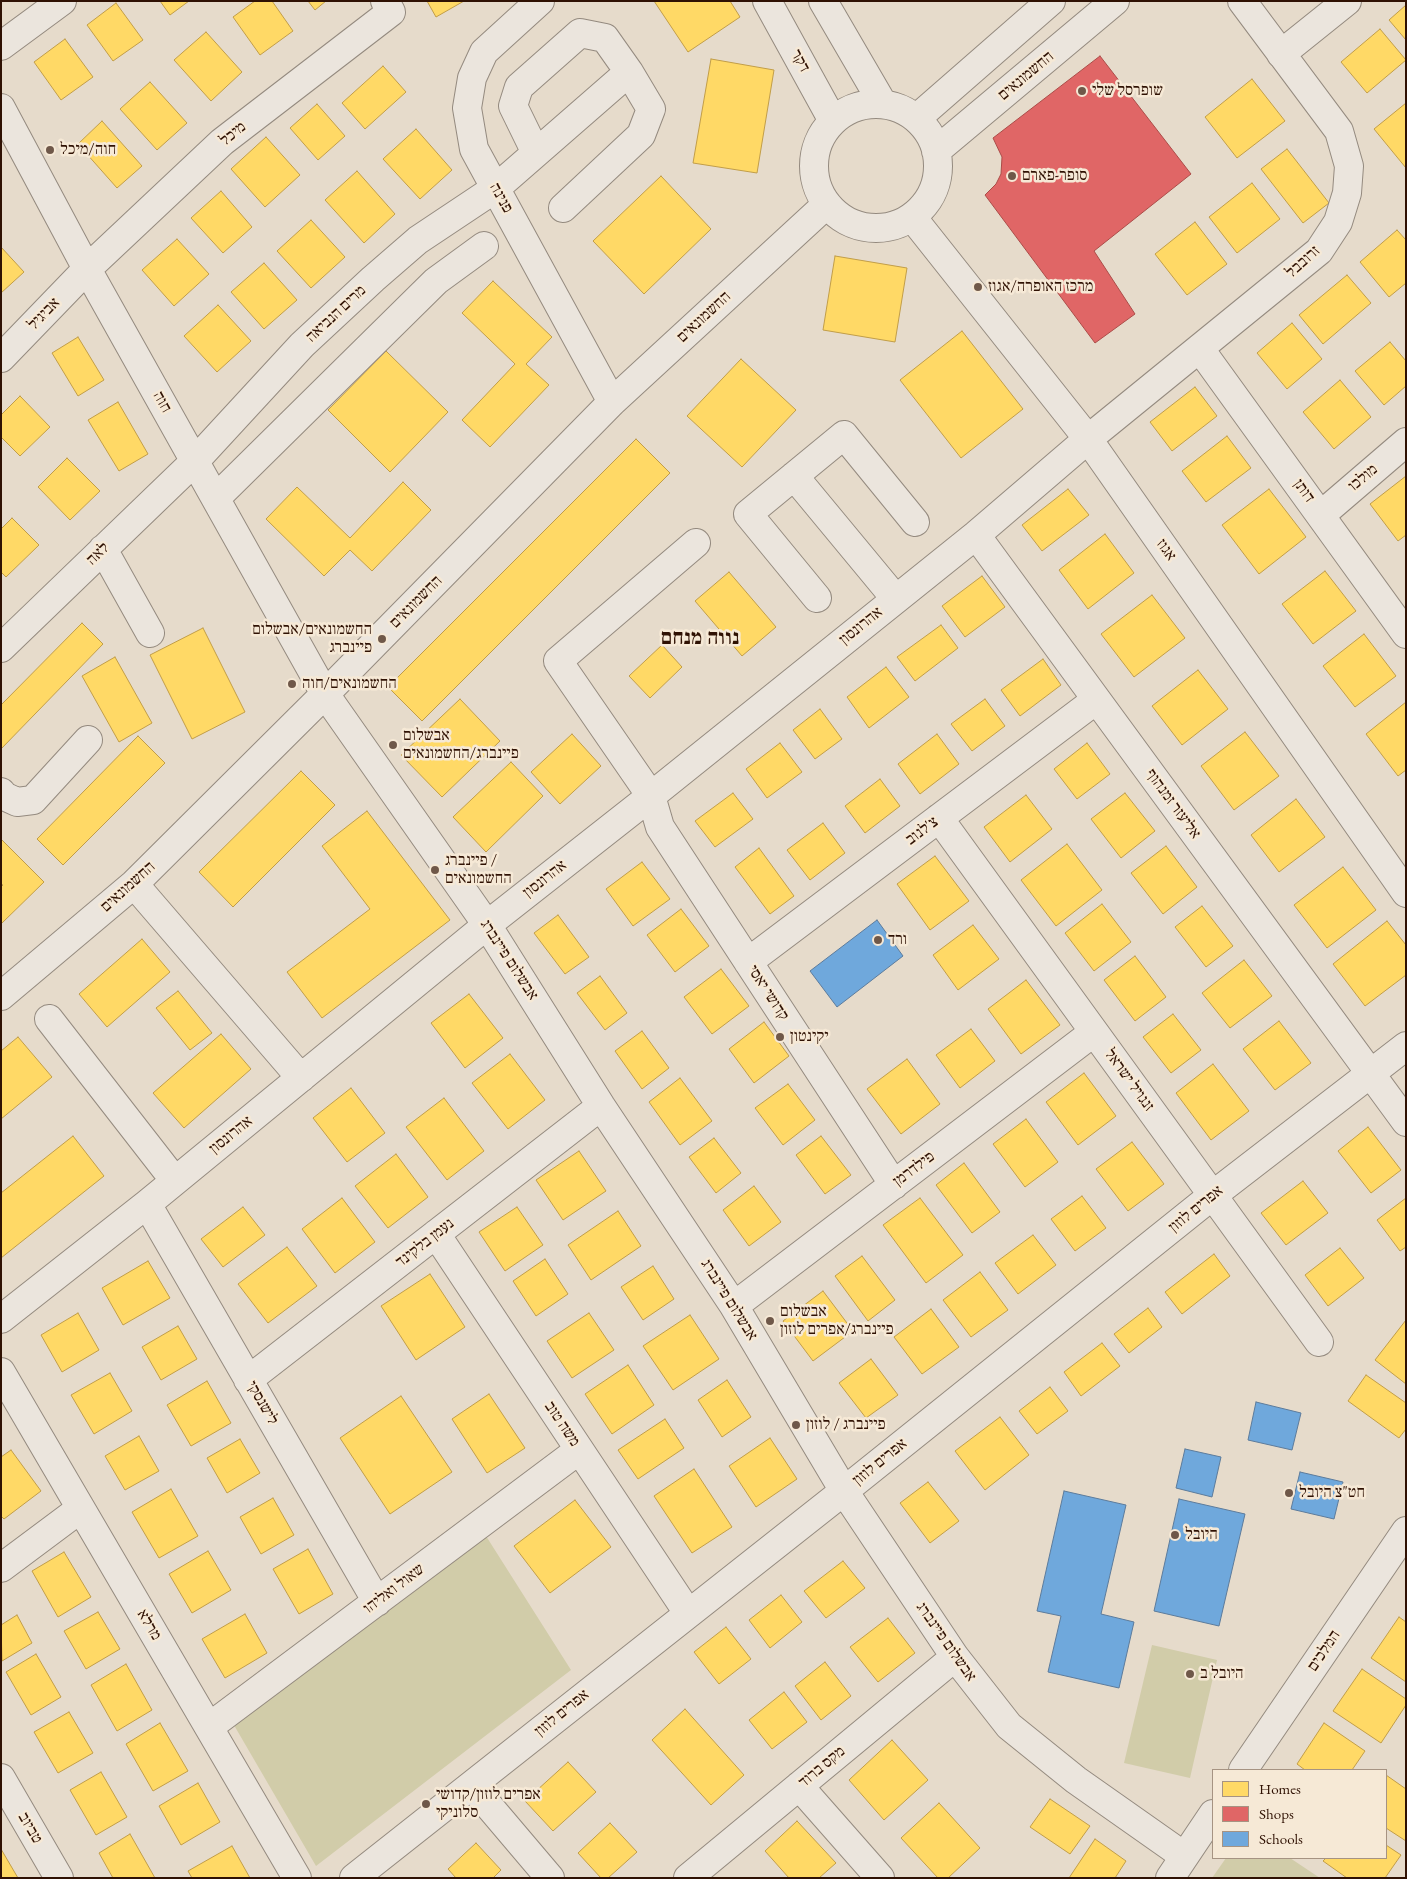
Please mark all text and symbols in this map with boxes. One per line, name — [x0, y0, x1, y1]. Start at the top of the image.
street label: דקר — [786, 46, 814, 76]
street label: החשמונאים — [994, 47, 1058, 105]
place label: שופרסל שלי — [1092, 81, 1163, 101]
marker: שופרסל שלי — [1076, 85, 1088, 97]
street label: מיכל — [216, 118, 250, 150]
place label: חוה/מיכל — [60, 140, 116, 160]
marker: חוה/מיכל — [44, 144, 56, 156]
place label: סופר-פארם — [1022, 166, 1087, 186]
marker: סופר-פארם — [1006, 170, 1018, 182]
street label: פנינה — [485, 180, 517, 216]
street label: זרובבל — [1282, 242, 1324, 282]
place label: מרכז האופרה/אגוז — [988, 277, 1093, 297]
street label: מרים הנביאה — [302, 281, 370, 347]
marker: מרכז האופרה/אגוז — [972, 281, 984, 293]
street label: החשמונאים — [673, 287, 735, 347]
street label: אביגיל — [24, 294, 64, 334]
street label: חוה — [148, 388, 176, 416]
street label: מולכו — [1344, 460, 1382, 496]
street label: דותן — [1289, 476, 1319, 506]
street label: אגוז — [1152, 535, 1180, 565]
street label: לאה — [82, 539, 114, 569]
street label: החשמונאים — [386, 572, 446, 632]
street label: אהרונסון — [835, 603, 887, 649]
place label: החשמונאים/אבשלום פיינברג — [252, 620, 372, 658]
district label: נווה מנחם — [661, 625, 739, 651]
marker: החשמונאים/אבשלום פיינברג — [376, 633, 388, 645]
place label: החשמונאים/חוה — [302, 674, 397, 694]
marker: החשמונאים/חוה — [286, 678, 298, 690]
place label: אבשלום פיינברג/החשמונאים — [403, 726, 519, 764]
marker: אבשלום פיינברג/החשמונאים — [387, 739, 399, 751]
street label: אליעזר זמנהוף — [1141, 765, 1205, 843]
street label: צ'לנוב — [902, 812, 942, 850]
place label: פיינברג / החשמונאים — [445, 851, 512, 889]
street label: אהרונסון — [519, 856, 571, 902]
street label: החשמונאים — [97, 858, 159, 916]
marker: פיינברג / החשמונאים — [429, 864, 441, 876]
street label: אבשלום פיינברג — [476, 916, 542, 1004]
place label: ורד — [888, 930, 907, 950]
marker: ורד — [872, 934, 884, 946]
street label: קדושי יאסי — [743, 962, 793, 1024]
place label: יקינטון — [790, 1027, 829, 1047]
marker: יקינטון — [774, 1031, 786, 1043]
street label: זנגויל ישראל — [1100, 1045, 1158, 1115]
street label: אהרונסון — [205, 1112, 257, 1158]
street label: פילדרמן — [889, 1147, 939, 1191]
street label: אפרים לוזון — [1165, 1181, 1227, 1237]
street label: נעמן בלקינד — [392, 1214, 458, 1272]
street label: אבשלום פיינברג — [696, 1256, 762, 1344]
place label: אבשלום פיינברג/אפרים לוזון — [780, 1302, 894, 1340]
marker: אבשלום פיינברג/אפרים לוזון — [764, 1315, 776, 1327]
street label: לישנסקי — [242, 1378, 282, 1428]
street label: משה טוב — [540, 1398, 584, 1450]
place label: פיינברג / לוזון — [806, 1415, 886, 1435]
marker: פיינברג / לוזון — [790, 1419, 802, 1431]
street label: אפרים לוזון — [849, 1434, 911, 1490]
place label: חט"צ היובל — [1299, 1483, 1365, 1503]
marker: חט"צ היובל — [1283, 1487, 1295, 1499]
place label: היובל — [1185, 1525, 1218, 1545]
marker: היובל — [1169, 1529, 1181, 1541]
street label: שאול ואליהו — [360, 1560, 428, 1618]
street label: אבשלום פיינברג — [912, 1599, 980, 1685]
street label: מרלא — [132, 1606, 166, 1644]
street label: המלכים — [1303, 1627, 1345, 1675]
place label: היובל ב — [1200, 1664, 1244, 1684]
marker: היובל ב — [1184, 1668, 1196, 1680]
street label: אפרים לוזון — [531, 1685, 593, 1741]
street label: מקס ברוד — [795, 1742, 849, 1792]
legend — [1212, 1769, 1387, 1859]
text: Homes — [1259, 1779, 1301, 1798]
place label: אפרים לוזון/קדושי סלוניקי — [436, 1785, 541, 1823]
marker: אפרים לוזון/קדושי סלוניקי — [420, 1798, 432, 1810]
text: Shops — [1259, 1804, 1294, 1823]
street label: טביוב — [14, 1809, 46, 1847]
text: Schools — [1259, 1829, 1303, 1848]

